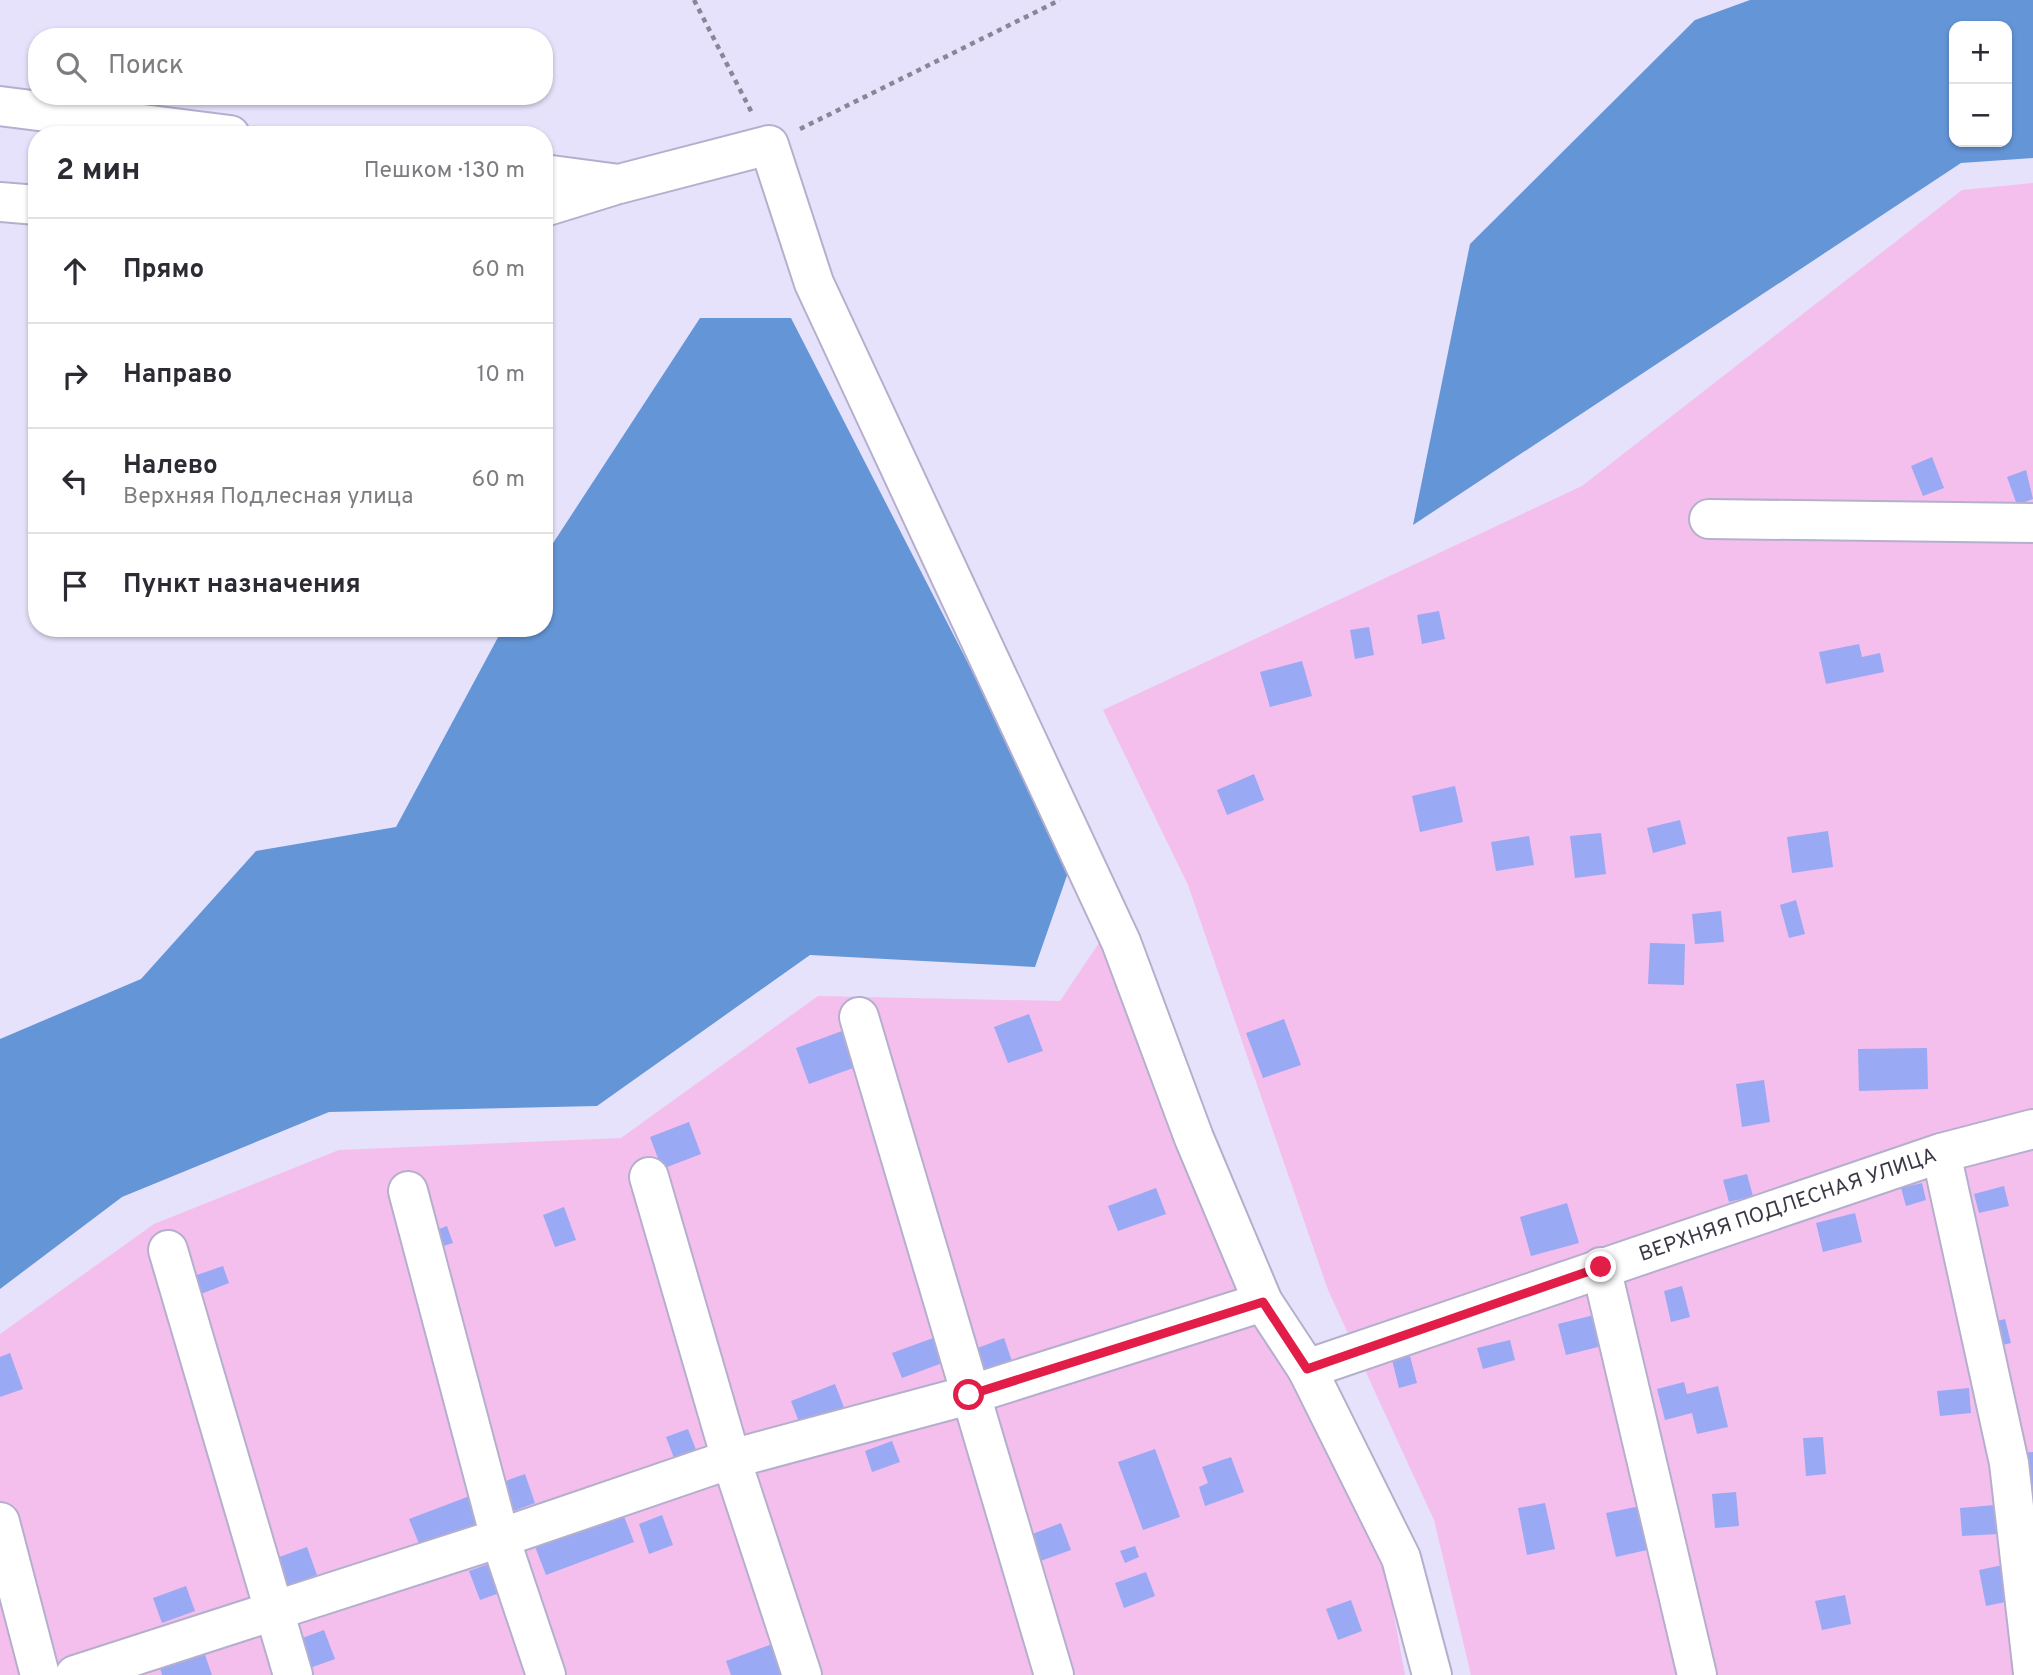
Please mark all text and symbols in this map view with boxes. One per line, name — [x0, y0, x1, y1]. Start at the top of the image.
map controls — [1949, 21, 2012, 147]
button: + — [1949, 21, 2012, 84]
search box — [28, 28, 553, 105]
icon: search — [52, 48, 90, 86]
text: Поиск — [108, 50, 184, 83]
button: − — [1949, 84, 2012, 147]
text: 2 мин — [56, 153, 140, 190]
text: Пешком · 130 m — [364, 157, 525, 186]
icon: ahead — [56, 252, 94, 290]
text: Прямо — [123, 254, 204, 287]
text: 60 m — [472, 256, 525, 285]
icon: right — [56, 357, 94, 395]
text: Направо — [123, 359, 232, 392]
text: 10 m — [477, 361, 525, 390]
text: Налево — [123, 450, 218, 483]
icon: left — [56, 462, 94, 500]
text: 60 m — [472, 466, 525, 495]
text: Верхняя Подлесная улица — [123, 483, 413, 512]
icon: arrive — [56, 567, 94, 605]
text: Пункт назначения — [123, 569, 361, 602]
street label: ВЕРХНЯЯ ПОДЛЕСНАЯ УЛИЦА — [1636, 1142, 1940, 1268]
route end — [1585, 1251, 1616, 1282]
route start — [953, 1379, 984, 1410]

